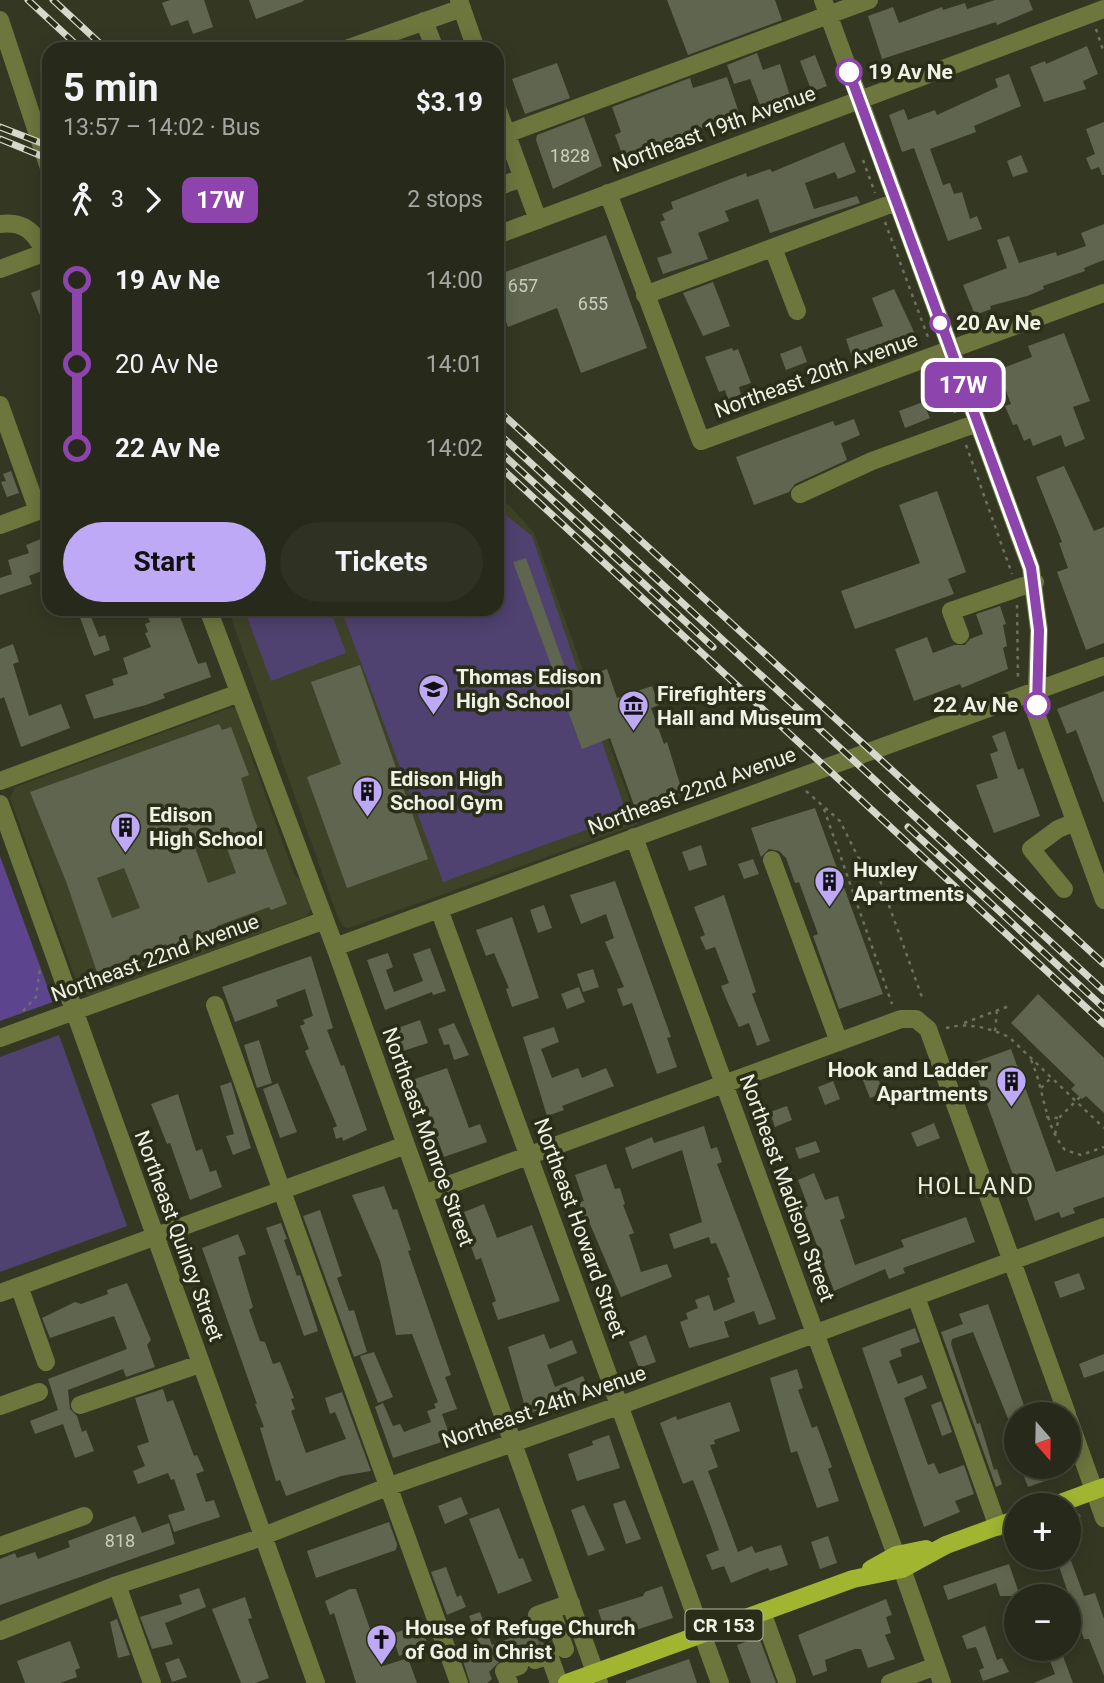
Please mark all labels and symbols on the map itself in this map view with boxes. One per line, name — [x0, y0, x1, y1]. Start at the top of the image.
marker: 19 Av Ne — [836, 59, 862, 85]
place label: 19 Av Ne — [868, 60, 953, 84]
street label: Northeast 19th Avenue — [609, 81, 819, 177]
house number: 1828 — [550, 145, 590, 166]
house number: 657 — [508, 275, 538, 296]
house number: 655 — [578, 293, 608, 314]
place label: 20 Av Ne — [956, 311, 1041, 335]
marker: 20 Av Ne — [930, 313, 950, 333]
street label: Northeast 20th Avenue — [711, 327, 921, 423]
line badge: 17W — [923, 362, 1003, 408]
place label: Thomas Edison High School — [456, 665, 601, 713]
school or university icon: Thomas Edison High School — [416, 672, 450, 716]
place label: Firefighters Hall and Museum — [657, 682, 822, 730]
museum icon: Firefighters Hall and Museum — [617, 689, 651, 733]
marker: 22 Av Ne — [1024, 692, 1050, 718]
place label: 22 Av Ne — [933, 693, 1018, 717]
street label: Northeast 22nd Avenue — [585, 742, 799, 840]
place label: Edison High School Gym — [390, 767, 503, 815]
building icon: Edison High School Gym — [350, 774, 384, 818]
place label: Edison High School — [149, 803, 263, 851]
building icon: Edison High School — [109, 810, 143, 854]
place label: Huxley Apartments — [853, 858, 965, 906]
building icon: Huxley Apartments — [813, 865, 847, 909]
street label: Northeast 22nd Avenue — [48, 909, 262, 1007]
street label: Northeast Monroe Street — [377, 1024, 479, 1250]
place label: Hook and Ladder Apartments — [828, 1058, 988, 1106]
building icon: Hook and Ladder Apartments — [994, 1065, 1028, 1109]
street label: Northeast Madison Street — [735, 1071, 839, 1305]
street label: Northeast Howard Street — [529, 1115, 631, 1341]
street label: Northeast Quincy Street — [130, 1127, 228, 1345]
district label: HOLLAND — [917, 1173, 1035, 1200]
street label: Northeast 24th Avenue — [439, 1361, 649, 1453]
north arrow — [1004, 1402, 1082, 1479]
house number: 818 — [105, 1530, 135, 1551]
road number: CR 153 — [686, 1610, 762, 1640]
place label: House of Refuge Church of God in Christ — [405, 1616, 635, 1664]
church icon: House of Refuge Church of God in Christ — [365, 1623, 399, 1667]

